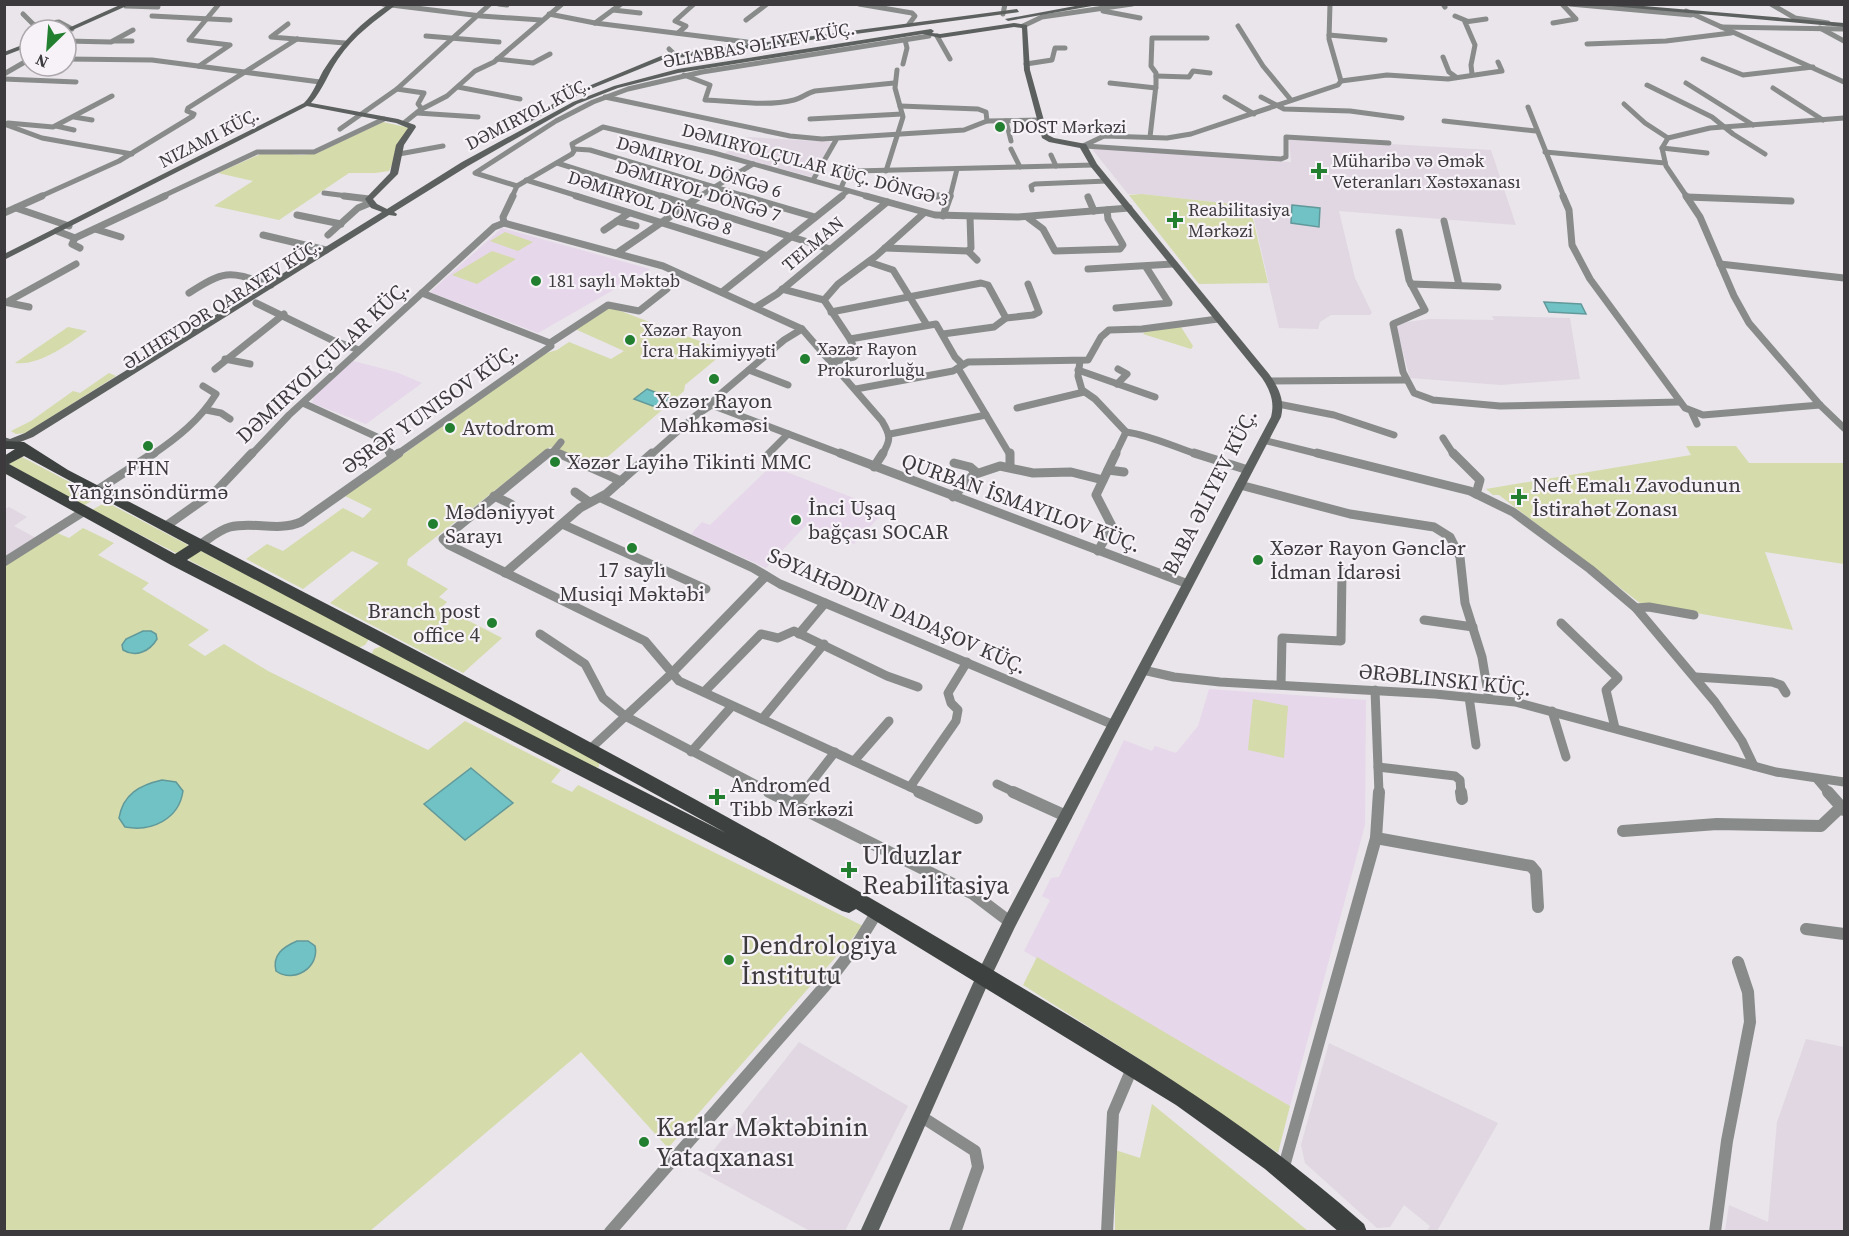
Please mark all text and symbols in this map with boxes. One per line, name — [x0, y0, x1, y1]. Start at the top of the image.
street label: ƏLIABBAS ƏLIYEV KÜÇ. — [661, 15, 857, 74]
north arrow — [18, 18, 78, 78]
text: N — [31, 49, 52, 74]
street label: DƏMIRYOL KÜÇ. — [461, 71, 594, 156]
street label: NIZAMI KÜÇ. — [154, 102, 263, 174]
place label: DOST Mərkəzi — [1012, 114, 1126, 139]
street label: DƏMIRYOLÇULAR KÜÇ. DÖNGƏ 3 — [679, 117, 951, 212]
marker: DOST Mərkəzi — [993, 120, 1007, 134]
street label: DƏMIRYOL DÖNGƏ 6 — [613, 129, 785, 204]
place label: Müharibə və Əmək Veteranları Xəstəxanası — [1332, 148, 1521, 194]
street label: DƏMIRYOL DÖNGƏ 7 — [612, 153, 784, 228]
marker: Müharibə və Əmək Veteranları Xəstəxanası — [1310, 162, 1328, 180]
street label: DƏMIRYOL DÖNGƏ 8 — [565, 164, 736, 241]
place label: Reabilitasiya Mərkəzi — [1188, 197, 1291, 243]
street label: TELMAN — [776, 210, 849, 277]
marker: Reabilitasiya Mərkəzi — [1166, 211, 1184, 229]
street label: ƏLIHEYDƏR QARAYEV KÜÇ. — [118, 232, 326, 375]
place label: 181 saylı Məktəb — [548, 268, 680, 293]
street label: DƏMIRYOLÇULAR KÜÇ. — [230, 274, 416, 450]
marker: 181 saylı Məktəb — [529, 274, 543, 288]
place label: Xəzər Rayon İcra Hakimiyyəti — [642, 317, 776, 363]
marker: Xəzər Rayon İcra Hakimiyyəti — [623, 333, 637, 347]
place label: Xəzər Rayon Prokurorluğu — [817, 336, 925, 382]
street label: ƏŞRƏF YUNISOV KÜÇ. — [336, 337, 524, 481]
marker: Xəzər Rayon Prokurorluğu — [798, 352, 812, 366]
marker: Xəzər Rayon Məhkəməsi — [707, 372, 721, 386]
place label: Xəzər Rayon Məhkəməsi — [656, 386, 773, 439]
street label: BABA ƏLIYEV KÜÇ. — [1155, 404, 1264, 580]
place label: Avtodrom — [462, 413, 555, 442]
marker: Avtodrom — [443, 421, 457, 435]
marker: FHN Yanğınsöndürmə — [141, 439, 155, 453]
street label: QURBAN İSMAYILOV KÜÇ. — [898, 446, 1145, 559]
place label: Xəzər Layihə Tikinti MMC — [567, 447, 811, 476]
place label: FHN Yanğınsöndürmə — [68, 453, 228, 506]
marker: Xəzər Layihə Tikinti MMC — [548, 455, 562, 469]
place label: Neft Emalı Zavodunun İstirahət Zonası — [1532, 470, 1741, 523]
marker: Neft Emalı Zavodunun İstirahət Zonası — [1510, 488, 1528, 506]
place label: İnci Uşaq bağçası SOCAR — [808, 493, 949, 546]
place label: Mədəniyyət Sarayı — [445, 497, 555, 550]
marker: İnci Uşaq bağçası SOCAR — [789, 513, 803, 527]
marker: Mədəniyyət Sarayı — [426, 517, 440, 531]
place label: Xəzər Rayon Gənclər İdman İdarəsi — [1270, 533, 1466, 586]
street label: SƏYAHƏDDIN DADAŞOV KÜÇ. — [763, 540, 1031, 681]
marker: 17 saylı Musiqi Məktəbi — [625, 541, 639, 555]
marker: Xəzər Rayon Gənclər İdman İdarəsi — [1251, 553, 1265, 567]
place label: 17 saylı Musiqi Məktəbi — [559, 555, 705, 608]
place label: Branch post office 4 — [368, 596, 480, 649]
marker: Branch post office 4 — [485, 616, 499, 630]
street label: ƏRƏBLINSKI KÜÇ. — [1358, 656, 1533, 703]
place label: Andromed Tibb Mərkəzi — [730, 770, 854, 823]
marker: Andromed Tibb Mərkəzi — [708, 788, 726, 806]
place label: Ulduzlar Reabilitasiya — [862, 837, 1010, 903]
marker: Ulduzlar Reabilitasiya — [840, 861, 858, 879]
place label: Dendrologiya İnstitutu — [741, 927, 898, 993]
marker: Dendrologiya İnstitutu — [722, 953, 736, 967]
place label: Karlar Məktəbinin Yataqxanası — [656, 1109, 869, 1175]
marker: Karlar Məktəbinin Yataqxanası — [637, 1135, 651, 1149]

